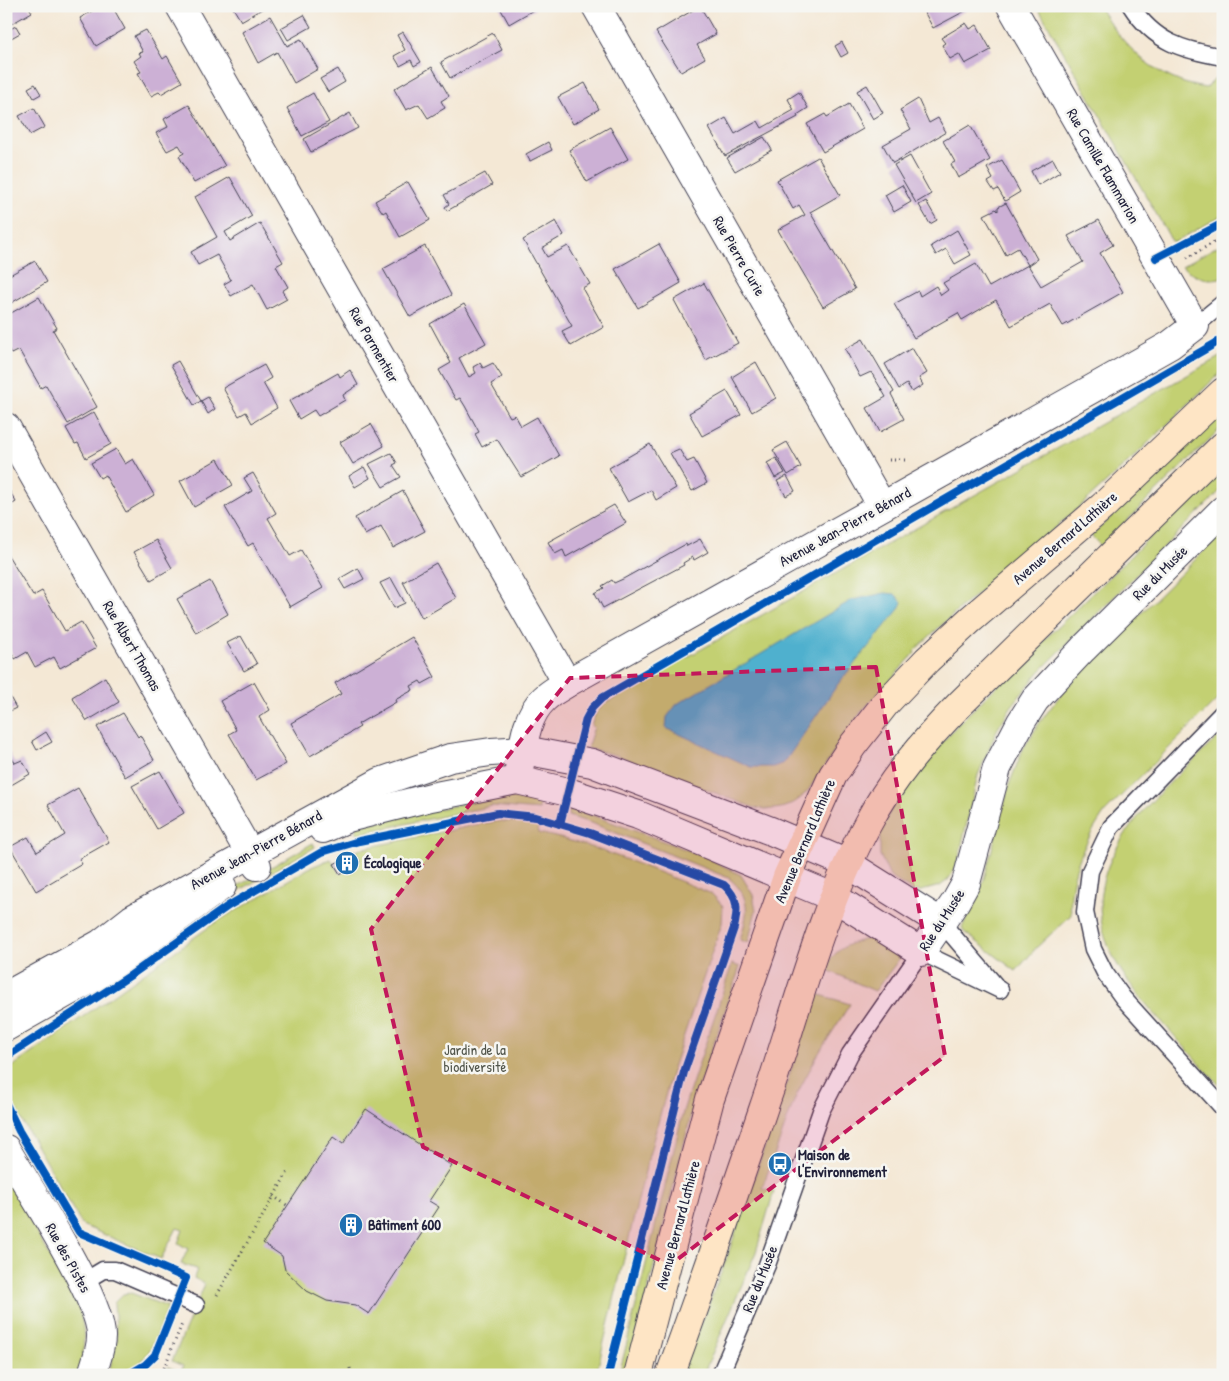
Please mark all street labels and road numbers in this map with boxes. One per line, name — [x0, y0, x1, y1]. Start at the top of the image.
street label: Rue Camille Flammarion — [1062, 104, 1145, 227]
street label: Rue Pierre Curie — [708, 212, 771, 300]
street label: Rue Parmentier — [344, 303, 405, 387]
street label: Avenue Jean-Pierre Bénard — [775, 482, 914, 571]
street label: Avenue Bernard Lathière — [1008, 486, 1122, 589]
street label: Rue du Musée — [1127, 540, 1192, 605]
street label: Rue Albert Thomas — [98, 597, 167, 695]
street label: Avenue Bernard Lathière — [769, 776, 840, 906]
street label: Avenue Jean-Pierre Bénard — [186, 805, 325, 894]
street label: Rue du Musée — [914, 885, 970, 955]
street label: Avenue Bernard Lathière — [650, 1158, 705, 1292]
street label: Rue des Pistes — [41, 1219, 96, 1297]
street label: Rue du Musée — [737, 1242, 782, 1315]

